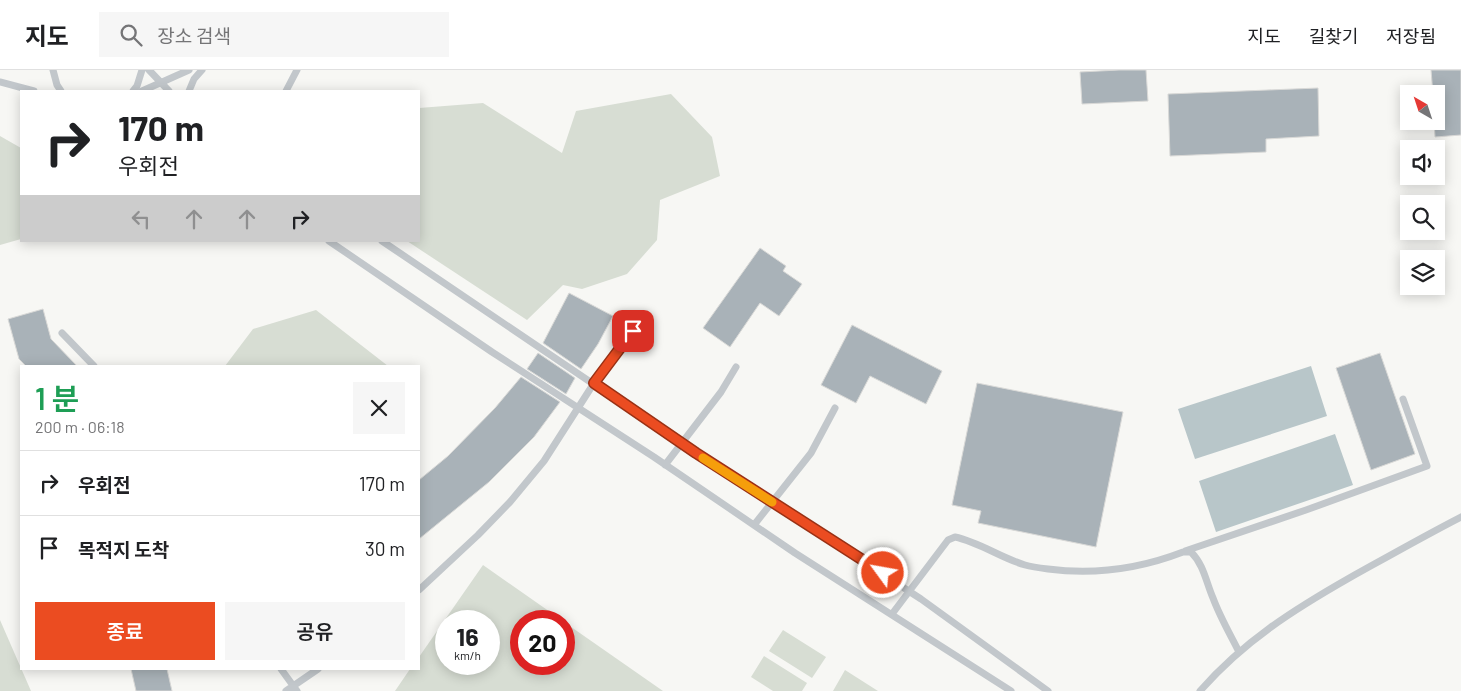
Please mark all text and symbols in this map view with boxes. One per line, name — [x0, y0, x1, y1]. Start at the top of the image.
search box — [99, 12, 449, 57]
text: 지도 — [25, 21, 69, 50]
icon: search — [117, 21, 145, 49]
text: 장소 검색 — [157, 24, 231, 47]
text: 지도 — [1248, 25, 1281, 47]
text: 길찾기 — [1309, 25, 1358, 47]
text: 저장됨 — [1386, 25, 1436, 47]
north arrow — [1400, 85, 1445, 130]
map controls — [1400, 85, 1445, 295]
text: 170 m — [118, 106, 204, 148]
icon: right — [35, 110, 100, 175]
button: sound — [1400, 140, 1445, 185]
text: 우회전 — [118, 152, 179, 178]
button: search — [1400, 195, 1445, 240]
icon: left — [127, 205, 155, 233]
icon: ahead — [180, 205, 208, 233]
icon: ahead — [233, 205, 261, 233]
icon: right — [286, 205, 314, 233]
button: layers — [1400, 250, 1445, 295]
pin — [612, 310, 654, 352]
icon: arrive — [619, 317, 647, 345]
text: 1 분 — [35, 380, 79, 416]
button: close — [353, 382, 405, 434]
text: 200 m · 06:18 — [35, 417, 125, 436]
icon: right — [35, 469, 63, 497]
text: 170 m — [359, 472, 405, 495]
text: 우회전 — [78, 473, 130, 496]
icon: arrive — [35, 534, 63, 562]
text: 30 m — [365, 537, 405, 560]
text: 목적지 도착 — [78, 538, 169, 561]
position arrow — [856, 546, 908, 598]
button: 종료 — [35, 602, 215, 660]
button: 공유 — [225, 602, 405, 660]
speed limit sign: 20 — [510, 610, 575, 675]
text: 16 — [456, 621, 479, 651]
text: km/h — [454, 648, 481, 662]

